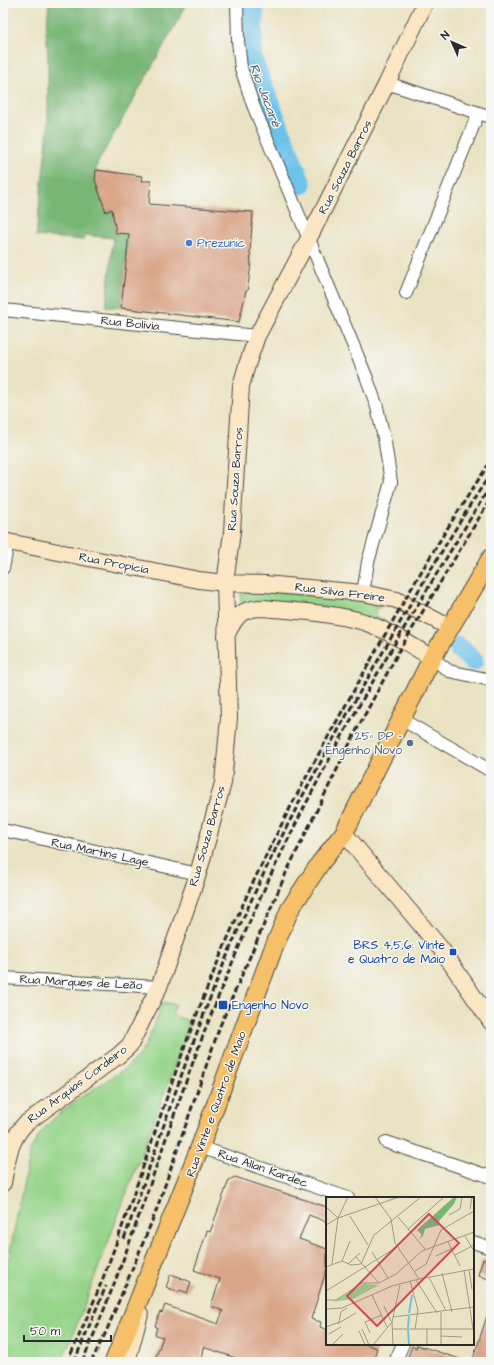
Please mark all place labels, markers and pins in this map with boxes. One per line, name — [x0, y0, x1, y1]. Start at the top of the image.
place label: Prezunic — [197, 235, 246, 252]
marker: Prezunic — [184, 238, 194, 248]
place label: 25º DP - Engenho Novo — [325, 728, 402, 760]
marker: 25º DP - Engenho Novo — [405, 738, 415, 748]
place label: BRS 4,5,6: Vinte e Quatro de Maio — [348, 937, 446, 968]
marker: BRS 4,5,6: Vinte e Quatro de Maio — [448, 947, 458, 957]
place label: Engenho Novo — [232, 997, 309, 1015]
marker: Engenho Novo — [217, 999, 229, 1011]

